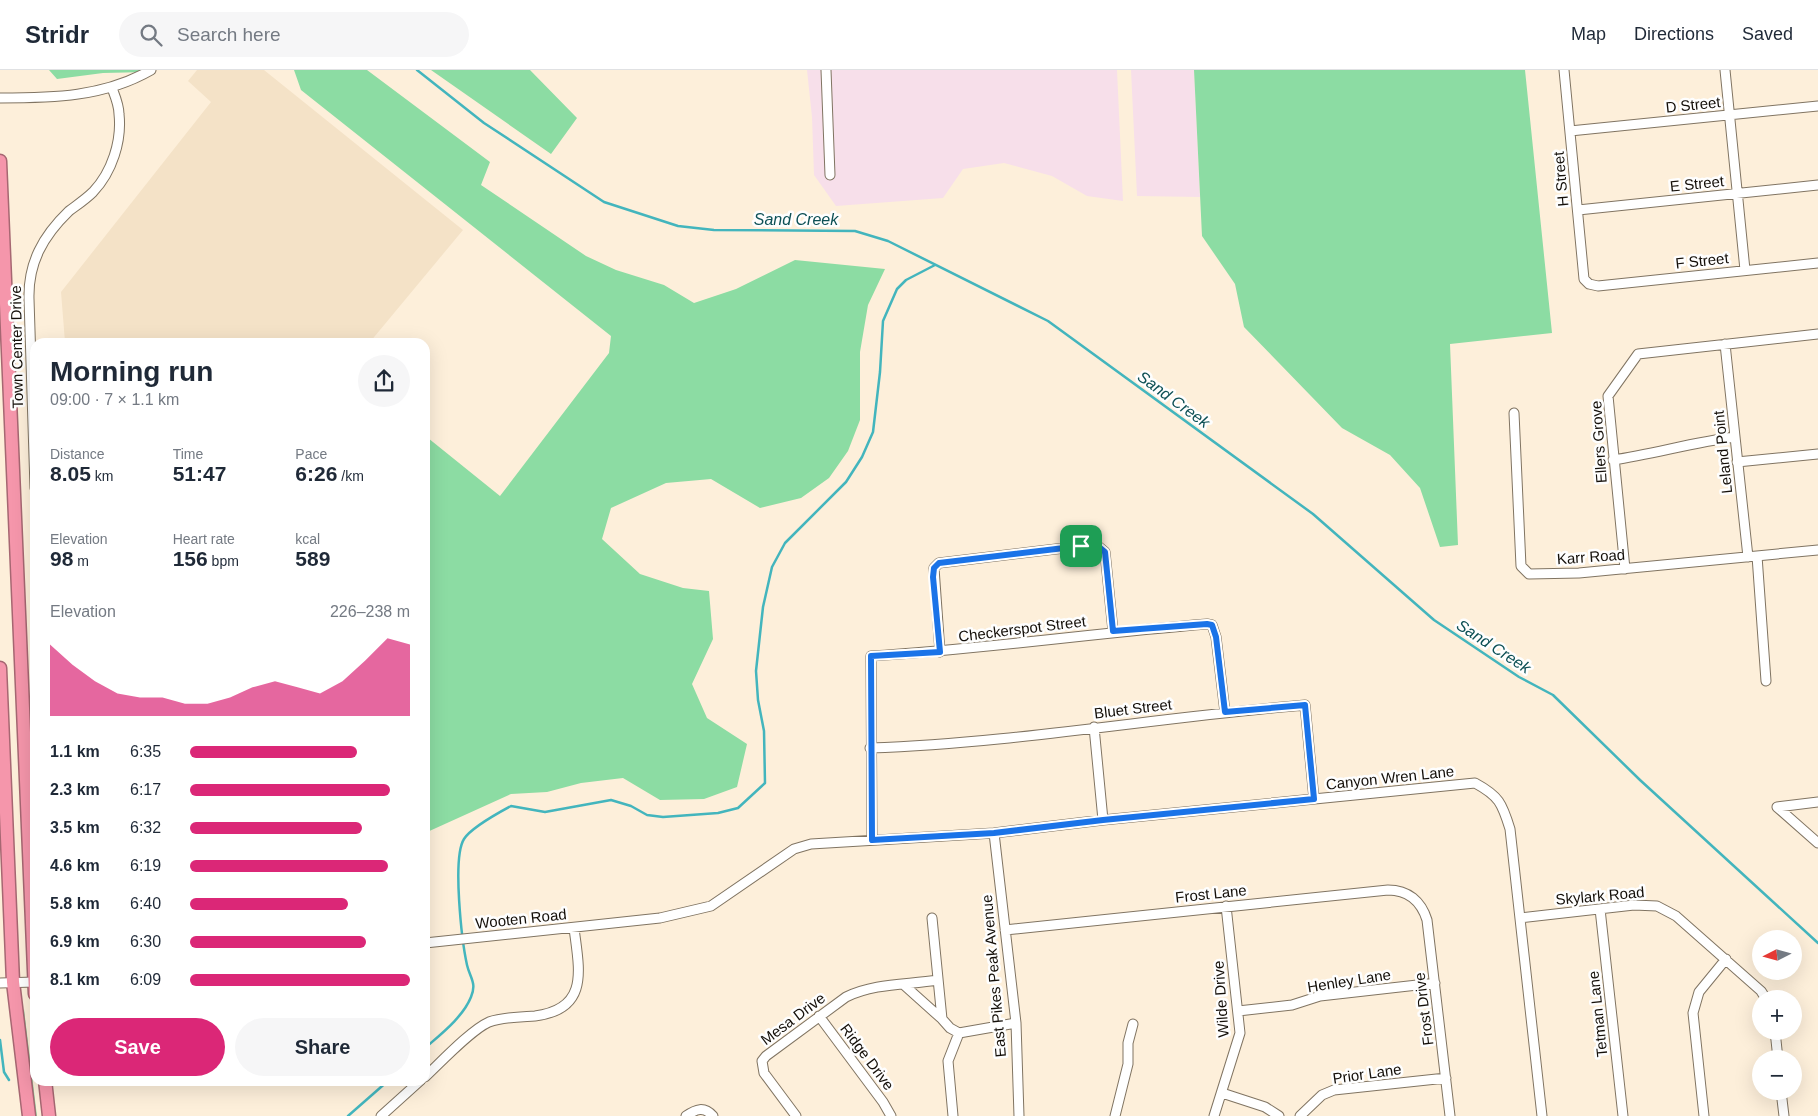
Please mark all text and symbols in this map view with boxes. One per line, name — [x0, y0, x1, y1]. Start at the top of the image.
search box — [119, 12, 469, 57]
text: Stridr — [25, 21, 89, 48]
icon: search — [137, 21, 165, 49]
text: Search here — [177, 24, 281, 45]
text: Map — [1571, 24, 1606, 44]
text: Directions — [1634, 24, 1714, 44]
text: Saved — [1742, 24, 1793, 44]
street label: D Street — [1665, 93, 1722, 116]
street label: H Street — [1550, 150, 1571, 207]
street label: E Street — [1669, 172, 1726, 195]
water label: Sand Creek — [754, 211, 839, 228]
street label: F Street — [1675, 249, 1730, 272]
street label: Town Center Drive — [7, 285, 26, 409]
button: share — [358, 355, 410, 407]
text: Morning run — [50, 356, 213, 387]
water label: Sand Creek — [1135, 368, 1214, 432]
text: 09:00 · 7 × 1.1 km — [50, 391, 179, 408]
street label: Ellers Grove — [1587, 400, 1610, 484]
street label: Leland Point — [1710, 409, 1735, 494]
text: Distance — [50, 446, 104, 462]
text: Time — [173, 446, 203, 462]
text: Pace — [295, 446, 327, 462]
text: 8.05 — [50, 462, 91, 485]
text: 51:47 — [173, 462, 226, 485]
text: 6:26 — [295, 462, 337, 485]
text: km — [91, 468, 113, 484]
text: /km — [337, 468, 364, 484]
pin — [1060, 525, 1102, 567]
text: Elevation — [50, 531, 108, 547]
text: Heart rate — [173, 531, 235, 547]
text: kcal — [295, 531, 320, 547]
icon: arrive — [1067, 532, 1095, 560]
street label: Karr Road — [1556, 546, 1626, 567]
text: 98 — [50, 547, 73, 570]
text: 156 — [173, 547, 208, 570]
text: 589 — [295, 547, 330, 570]
text: m — [73, 553, 89, 569]
text: bpm — [208, 553, 239, 569]
text: Elevation — [50, 603, 116, 620]
text: 226–238 m — [330, 603, 410, 620]
street label: Checkerspot Street — [957, 612, 1088, 645]
water label: Sand Creek — [1454, 616, 1535, 677]
street label: Bluet Street — [1093, 695, 1174, 722]
text: 1.1 km — [50, 743, 100, 760]
text: 6:35 — [130, 743, 161, 760]
street label: Canyon Wren Lane — [1325, 762, 1455, 793]
text: 2.3 km — [50, 781, 100, 798]
text: 6:17 — [130, 781, 161, 798]
text: 3.5 km — [50, 819, 100, 836]
text: 6:32 — [130, 819, 161, 836]
text: 4.6 km — [50, 857, 100, 874]
text: 6:19 — [130, 857, 161, 874]
street label: Frost Lane — [1174, 881, 1247, 906]
street label: Skylark Road — [1555, 883, 1645, 908]
street label: East Pikes Peak Avenue — [978, 894, 1009, 1058]
text: 5.8 km — [50, 895, 100, 912]
text: 6:40 — [130, 895, 161, 912]
street label: Wooten Road — [475, 905, 567, 932]
north arrow — [1752, 930, 1802, 980]
map controls — [1752, 930, 1802, 1100]
text: 6.9 km — [50, 933, 100, 950]
text: 6:30 — [130, 933, 161, 950]
street label: Wilde Drive — [1209, 960, 1232, 1038]
street label: Henley Lane — [1306, 966, 1392, 995]
street label: Tetman Lane — [1585, 970, 1610, 1058]
text: 8.1 km — [50, 971, 100, 988]
text: 6:09 — [130, 971, 161, 988]
street label: Frost Drive — [1411, 972, 1436, 1046]
street label: Mesa Drive — [757, 989, 828, 1048]
button: + — [1752, 990, 1802, 1040]
button: Save — [50, 1018, 225, 1076]
button: Share — [235, 1018, 410, 1076]
street label: Ridge Drive — [837, 1020, 898, 1093]
button: − — [1752, 1050, 1802, 1100]
street label: Prior Lane — [1331, 1060, 1402, 1087]

